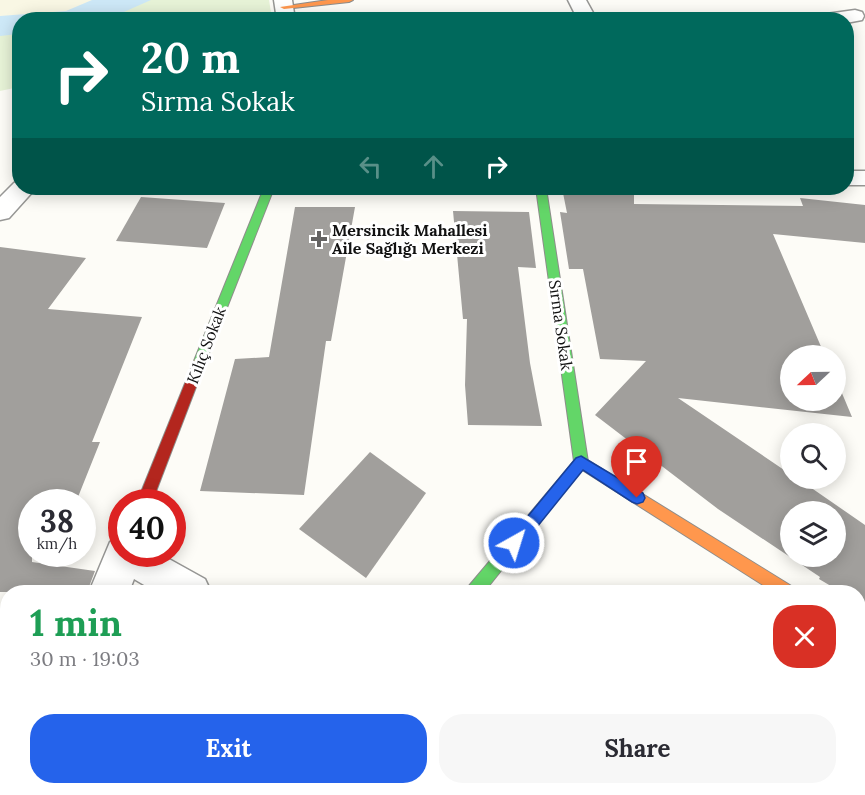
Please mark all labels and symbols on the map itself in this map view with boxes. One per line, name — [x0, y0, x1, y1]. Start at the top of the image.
place label: Mersincik Mahallesi Aile Sağlığı Merkezi — [332, 220, 488, 258]
marker: Mersincik Mahallesi Aile Sağlığı Merkezi — [310, 230, 328, 248]
street label: Sırma Sokak — [545, 279, 577, 372]
street label: Kılıç Sokak — [182, 303, 230, 386]
north arrow — [780, 345, 846, 411]
pin — [611, 436, 662, 498]
speed limit sign: 40 — [108, 489, 186, 567]
position arrow — [482, 511, 546, 575]

